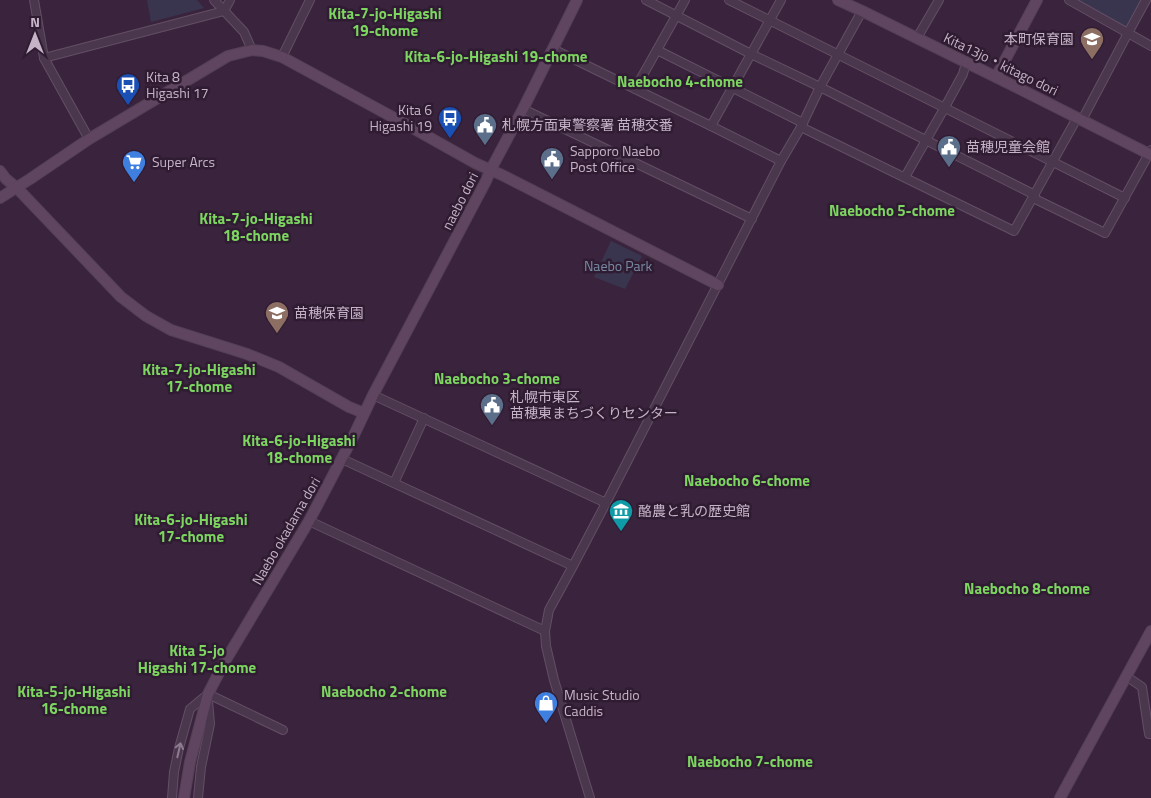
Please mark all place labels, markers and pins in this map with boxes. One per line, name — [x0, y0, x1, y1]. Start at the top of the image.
school or university icon: 本町保育園 — [1079, 26, 1105, 60]
place label: 本町保育園 — [1004, 28, 1074, 49]
place label: Kita 8 Higashi 17 — [146, 66, 209, 103]
bus stop icon: Kita 8 Higashi 17 — [115, 72, 141, 106]
place label: Kita 6 Higashi 19 — [369, 99, 432, 136]
bus stop icon: Kita 6 Higashi 19 — [437, 105, 463, 139]
public building icon: 札幌方面東警察署 苗穂交番 — [472, 112, 498, 146]
place label: 札幌方面東警察署 苗穂交番 — [502, 114, 673, 135]
public building icon: 苗穂児童会館 — [936, 134, 962, 168]
place label: 苗穂児童会館 — [966, 136, 1050, 157]
place label: Sapporo Naebo Post Office — [570, 140, 660, 177]
public building icon: Sapporo Naebo Post Office — [539, 146, 565, 180]
supermarket icon: Super Arcs — [121, 149, 147, 183]
place label: Super Arcs — [152, 151, 215, 172]
school or university icon: 苗穂保育園 — [264, 300, 290, 334]
place label: 苗穂保育園 — [294, 302, 364, 323]
place label: 札幌市東区 苗穂東まちづくりセンター — [510, 386, 678, 423]
public building icon: 札幌市東区 苗穂東まちづくりセンター — [479, 392, 505, 426]
museum icon: 酪農と乳の歴史館 — [608, 498, 634, 532]
place label: 酪農と乳の歴史館 — [638, 500, 750, 521]
place label: Music Studio Caddis — [564, 684, 640, 721]
shop icon: Music Studio Caddis — [533, 690, 559, 724]

